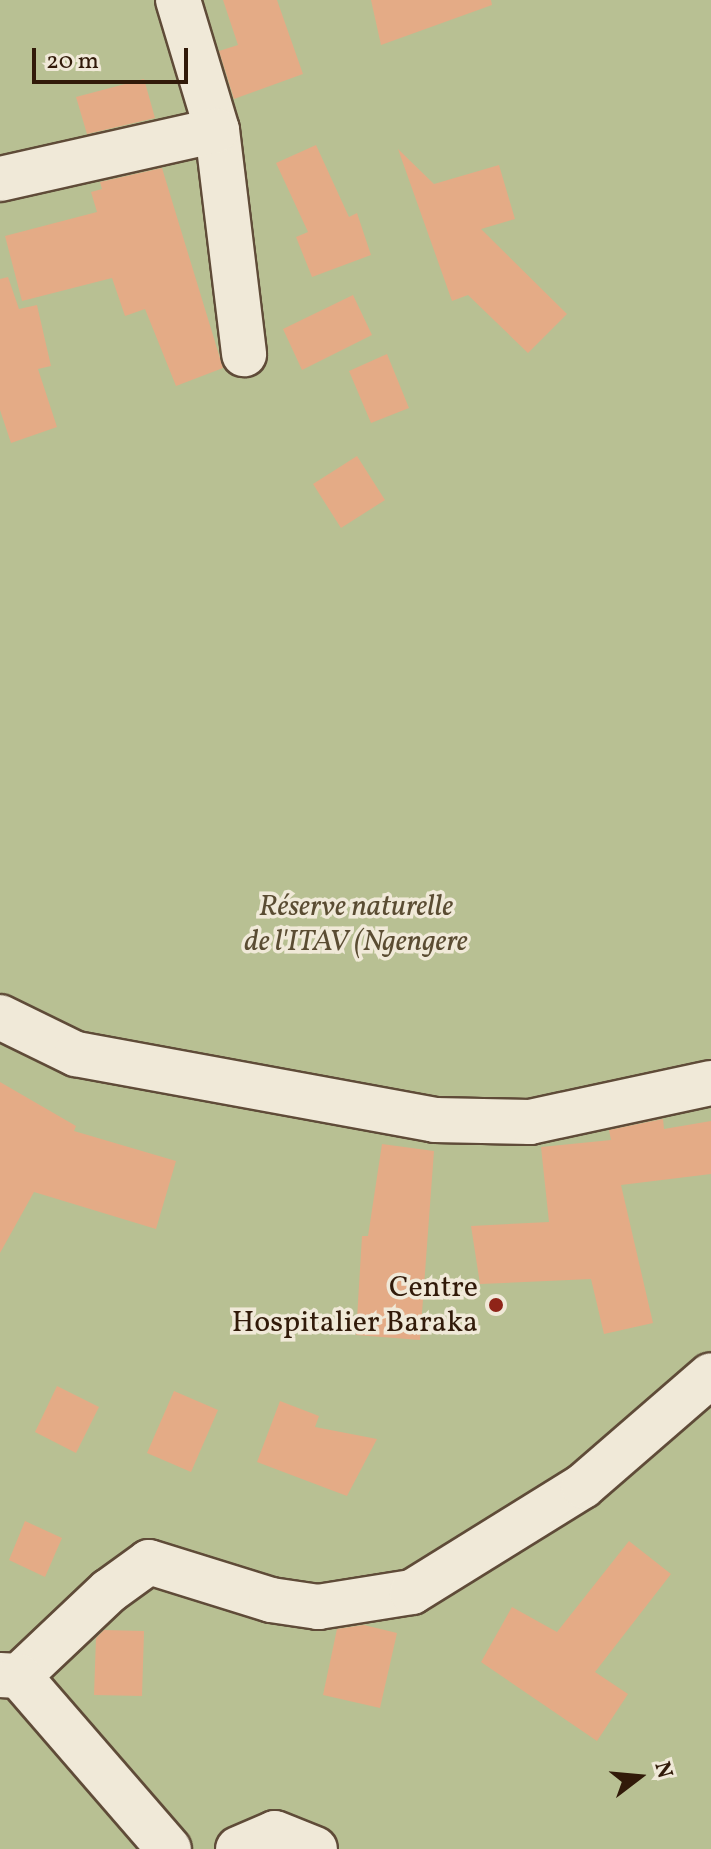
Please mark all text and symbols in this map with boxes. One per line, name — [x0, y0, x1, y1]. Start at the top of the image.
scale bar — [36, 32, 192, 82]
text: 20 m — [46, 45, 99, 79]
park label: Réserve naturelle de l'ITAV (Ngengere — [244, 889, 468, 960]
place label: Centre Hospitalier Baraka — [232, 1270, 478, 1340]
marker: Centre Hospitalier Baraka — [485, 1294, 507, 1316]
north arrow — [599, 1737, 679, 1817]
text: N — [645, 1758, 680, 1782]

